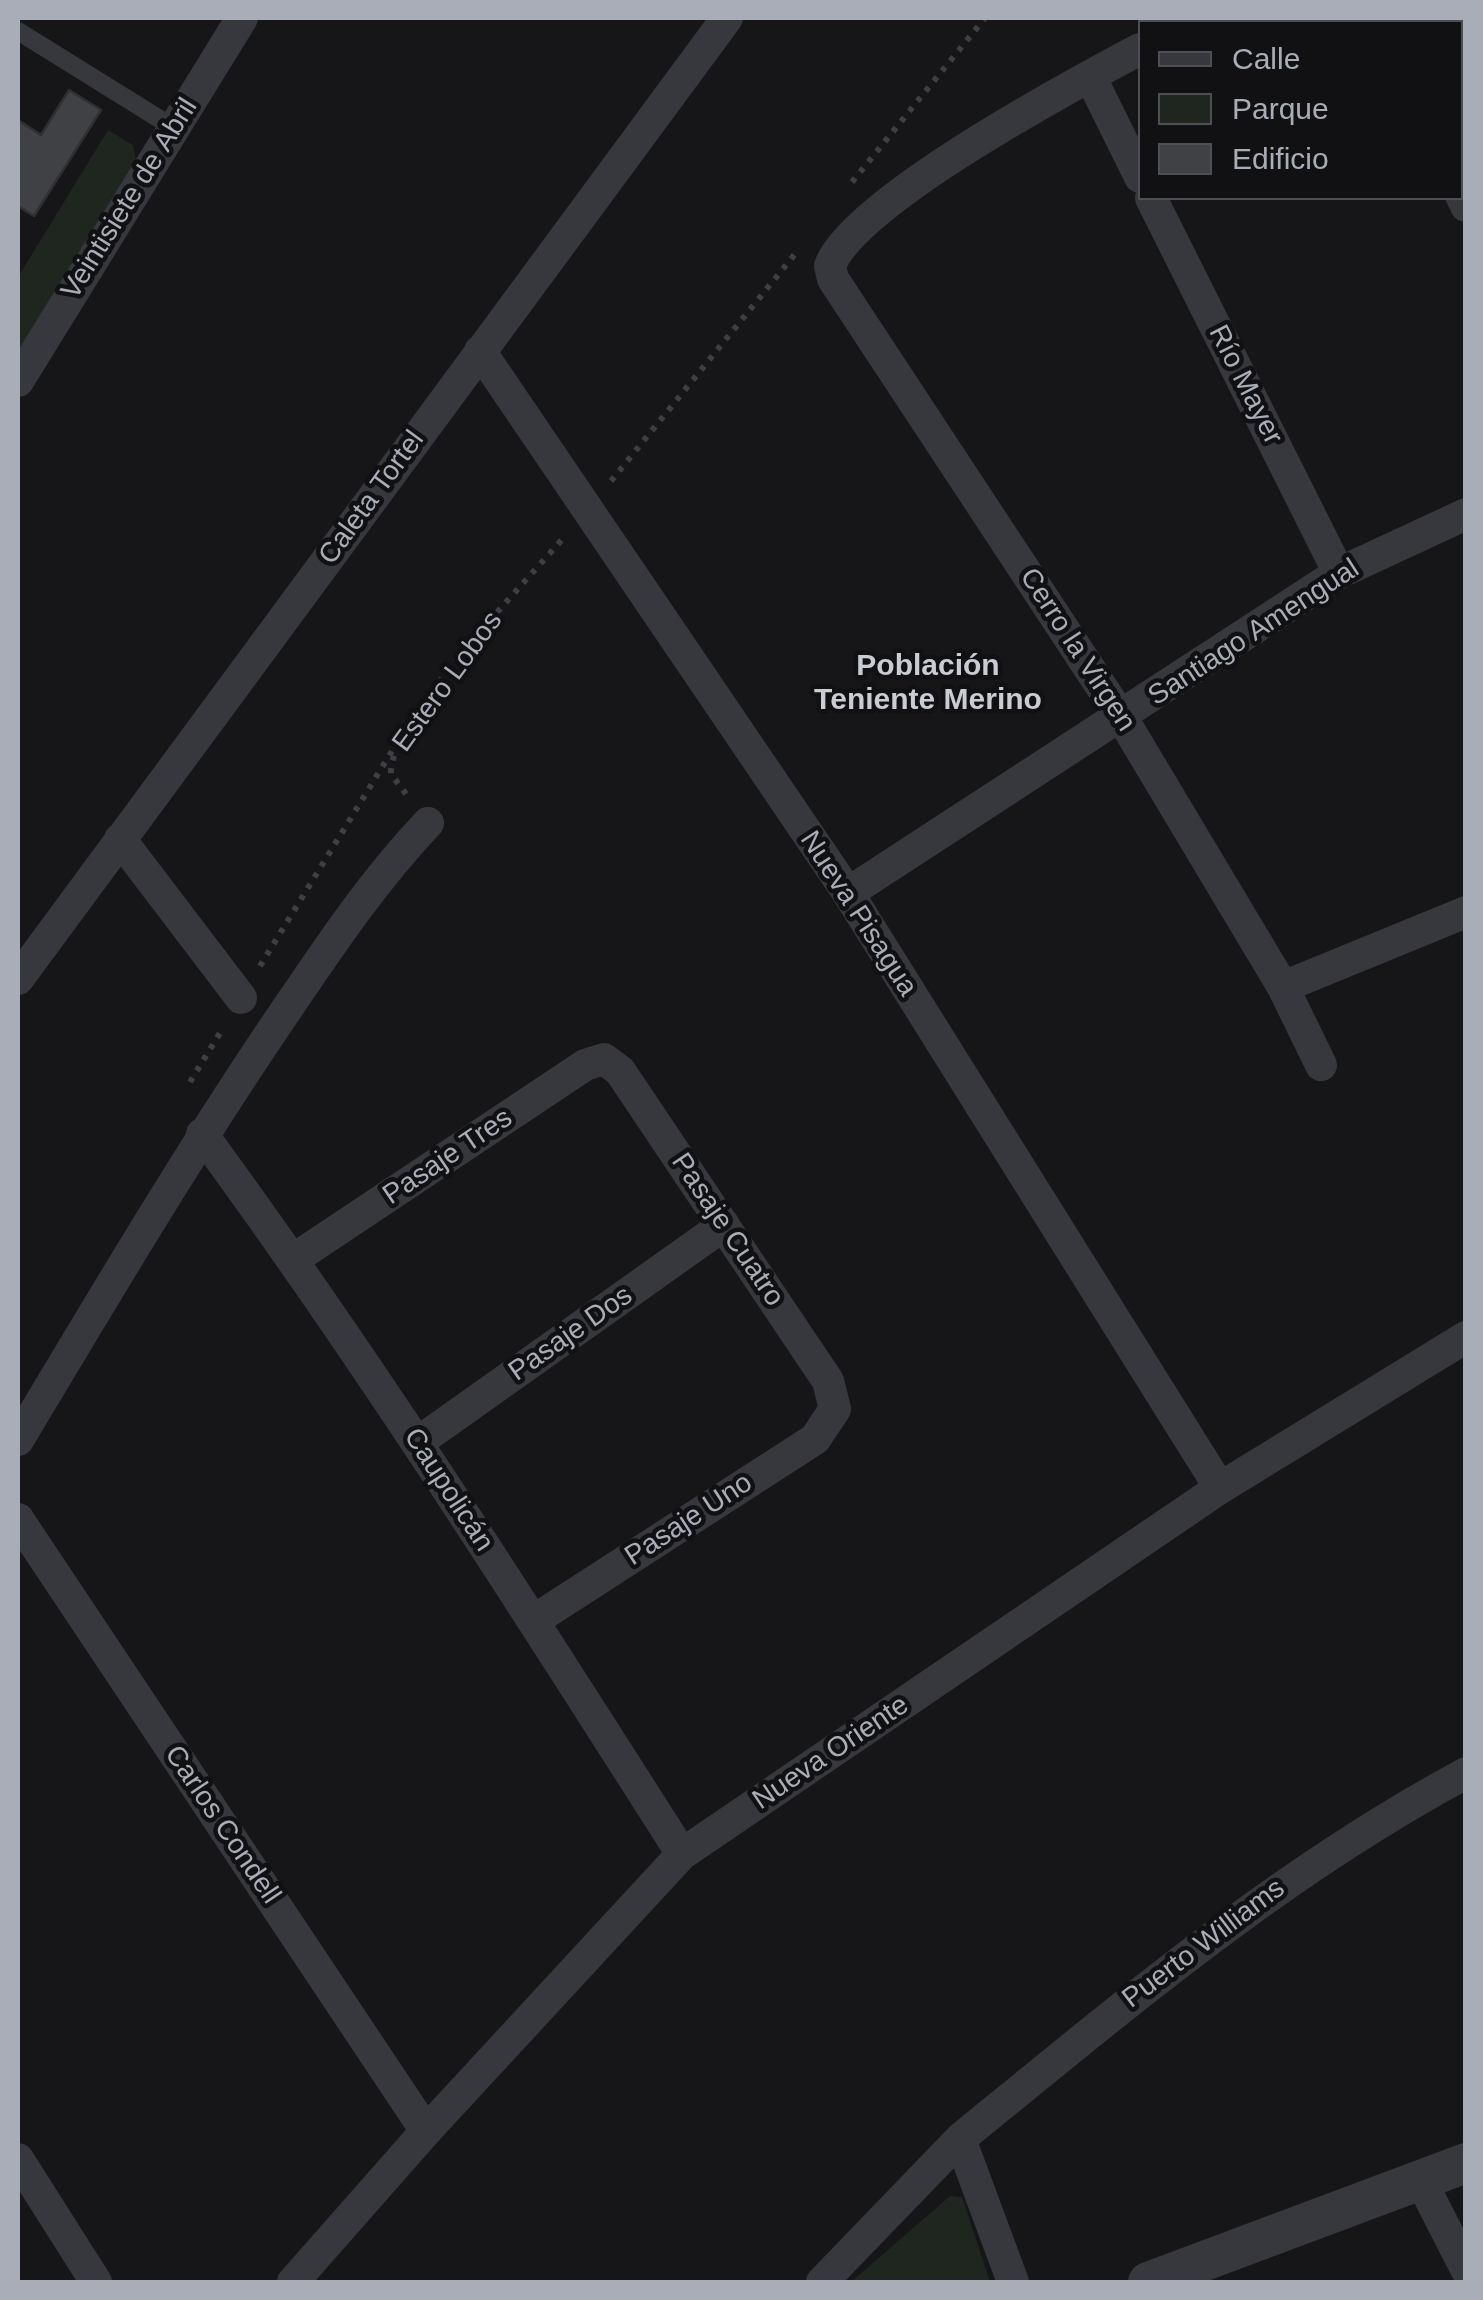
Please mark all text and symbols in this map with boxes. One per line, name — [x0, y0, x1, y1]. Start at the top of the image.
legend — [1138, 20, 1463, 200]
text: Calle — [1232, 42, 1300, 75]
street label: Veintisiete de Abril — [55, 92, 205, 306]
text: Parque — [1232, 92, 1329, 125]
text: Edificio — [1232, 142, 1329, 175]
street label: Río Mayer — [1201, 320, 1289, 450]
street label: Caleta Tortel — [312, 425, 432, 571]
street label: Santiago Amengual — [1142, 552, 1366, 714]
street label: Cerro la Virgen — [1012, 562, 1142, 738]
street label: Estero Lobos — [386, 605, 510, 759]
district label: Población Teniente Merino — [814, 649, 1042, 720]
street label: Nueva Pisagua — [792, 825, 924, 1003]
street label: Pasaje Tres — [377, 1102, 519, 1212]
street label: Pasaje Cuatro — [663, 1147, 791, 1313]
street label: Pasaje Dos — [503, 1279, 639, 1389]
street label: Caupolicán — [396, 1422, 500, 1558]
street label: Pasaje Uno — [619, 1466, 759, 1574]
street label: Nueva Oriente — [747, 1689, 915, 1817]
street label: Carlos Condell — [157, 1739, 287, 1911]
street label: Puerto Williams — [1116, 1872, 1292, 2016]

